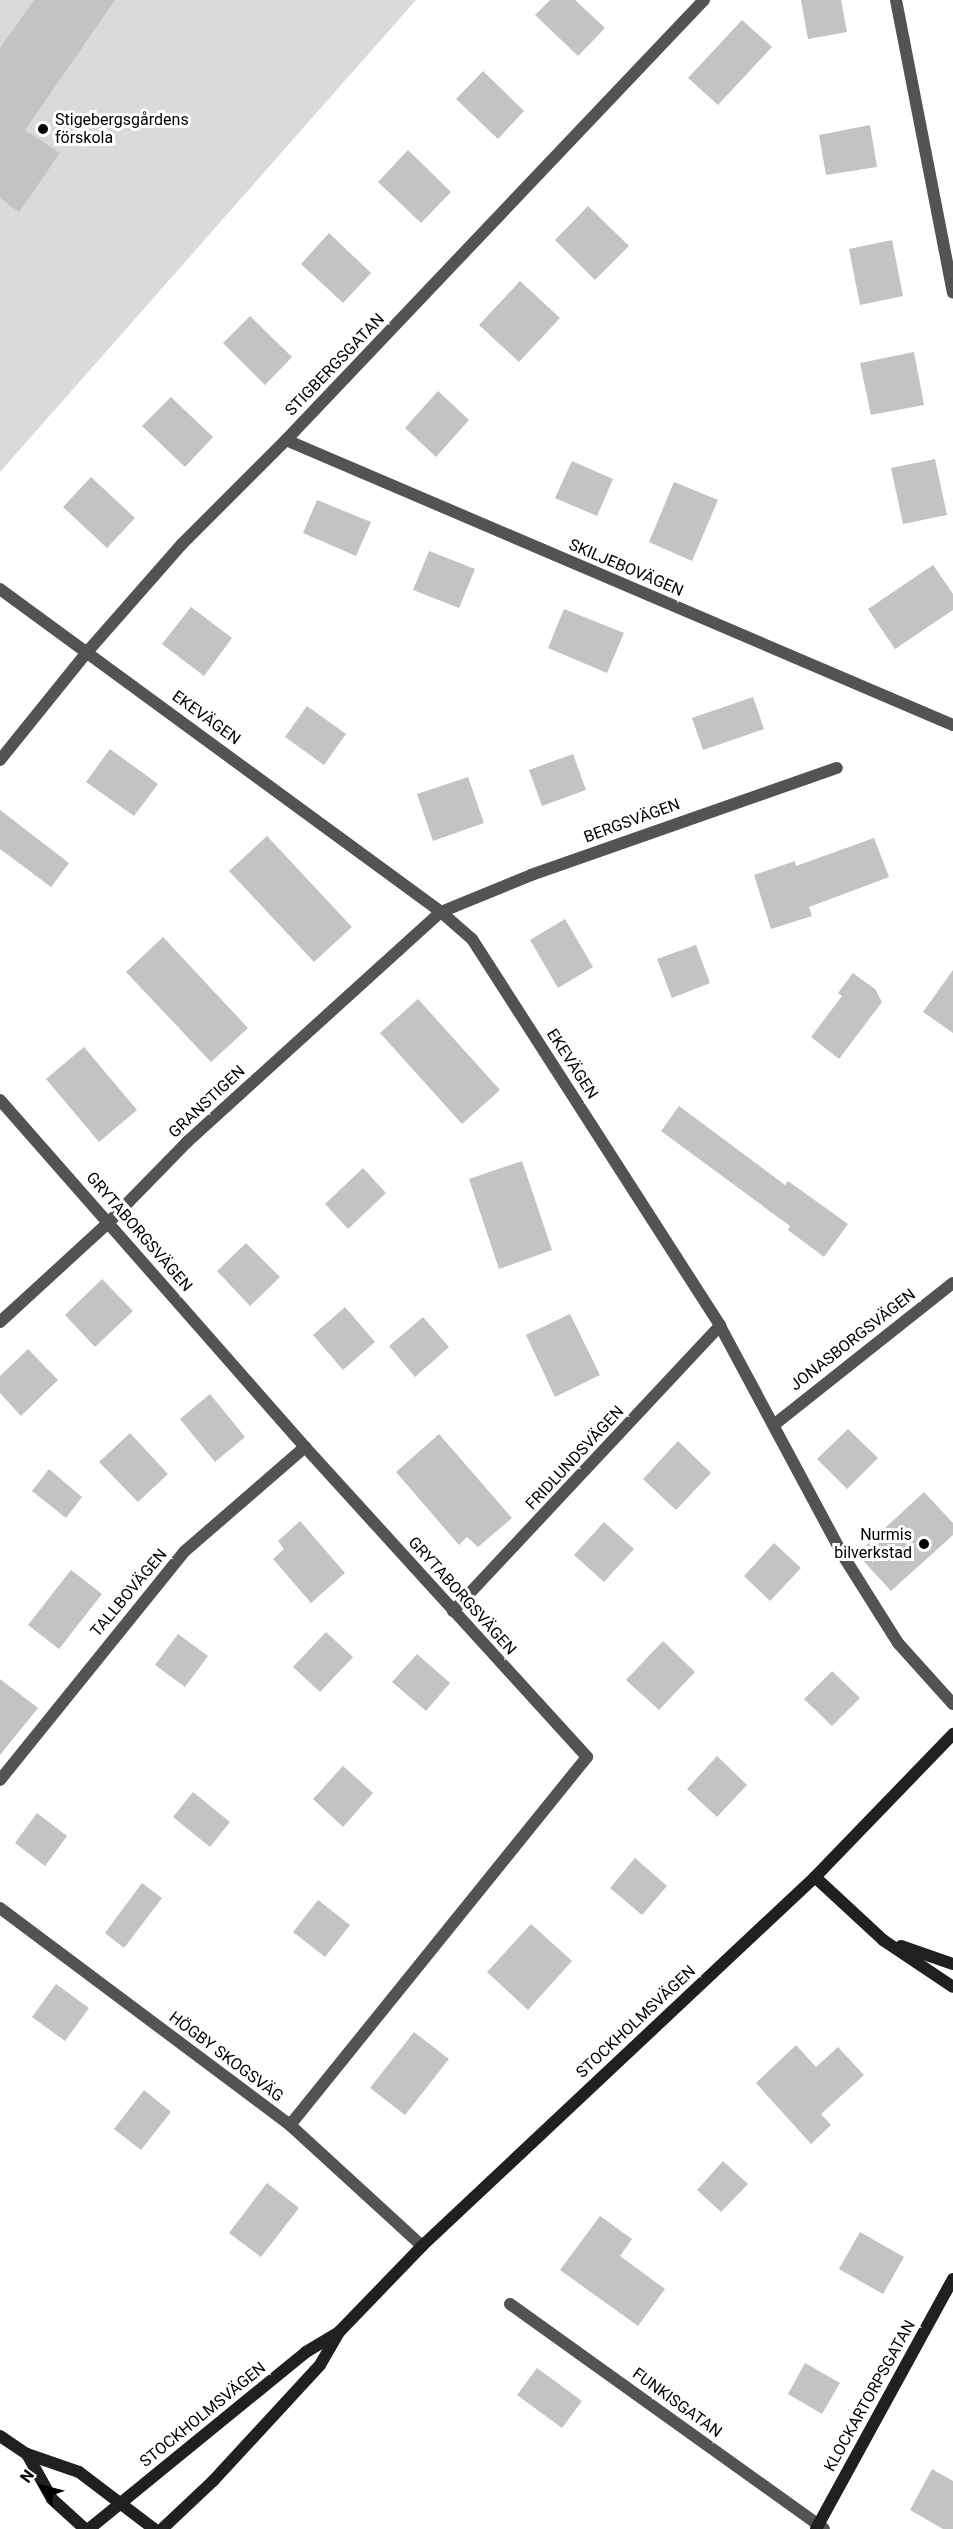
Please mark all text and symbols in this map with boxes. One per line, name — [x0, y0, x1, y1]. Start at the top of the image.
place label: Stigebergsgårdens förskola — [55, 110, 189, 148]
marker: Stigebergsgårdens förskola — [36, 122, 50, 136]
street label: STIGBERGSGATAN — [281, 310, 389, 420]
street label: SKILJEBOVÄGEN — [566, 535, 686, 601]
street label: EKEVÄGEN — [168, 687, 244, 749]
street label: BERGSVÄGEN — [581, 795, 683, 847]
street label: EKEVÄGEN — [542, 1025, 602, 1103]
street label: GRANSTIGEN — [165, 1062, 249, 1142]
street label: GRYTABORGSVÄGEN — [82, 1168, 196, 1296]
street label: JONASBORGSVÄGEN — [786, 1285, 920, 1395]
street label: FRIDLUNDSVÄGEN — [522, 1402, 628, 1514]
place label: Nurmis bilverkstad — [834, 1525, 912, 1563]
street label: GRYTABORGSVÄGEN — [404, 1533, 520, 1659]
marker: Nurmis bilverkstad — [917, 1537, 931, 1551]
street label: TALLBOVÄGEN — [87, 1545, 171, 1641]
street label: STOCKHOLMSVÄGEN — [572, 1962, 700, 2082]
street label: HÖGBY SKOGSVÄG — [165, 2008, 287, 2106]
street label: KLOCKARTORPSGATAN — [820, 2317, 920, 2475]
street label: STOCKHOLMSVÄGEN — [136, 2358, 270, 2472]
street label: FUNKISGATAN — [629, 2364, 725, 2442]
north arrow — [12, 2457, 72, 2517]
text: N — [16, 2466, 38, 2486]

